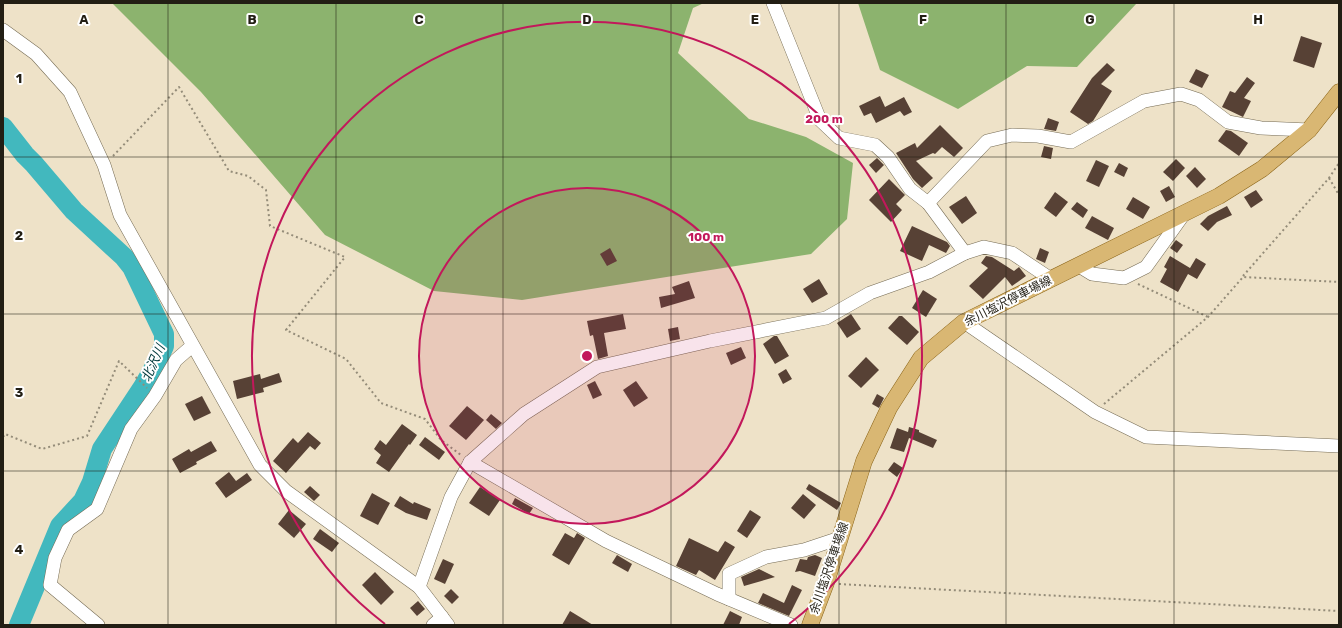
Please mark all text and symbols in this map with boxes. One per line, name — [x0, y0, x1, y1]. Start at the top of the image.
text: A — [79, 12, 89, 27]
text: B — [247, 12, 257, 27]
text: C — [414, 12, 424, 27]
text: D — [582, 12, 592, 27]
text: E — [751, 12, 759, 27]
text: F — [919, 12, 927, 27]
text: G — [1085, 12, 1095, 27]
text: H — [1253, 12, 1263, 27]
text: 1 — [16, 71, 22, 86]
text: 200 m — [805, 112, 843, 126]
text: 2 — [15, 228, 23, 243]
text: 100 m — [688, 230, 724, 244]
street label: 余川塩沢停車場線 — [962, 273, 1054, 329]
water label: 北沢川 — [138, 340, 169, 384]
centre of rings — [580, 349, 594, 363]
text: 3 — [15, 385, 24, 400]
street label: 余川塩沢停車場線 — [807, 520, 851, 616]
text: 4 — [15, 542, 24, 557]

